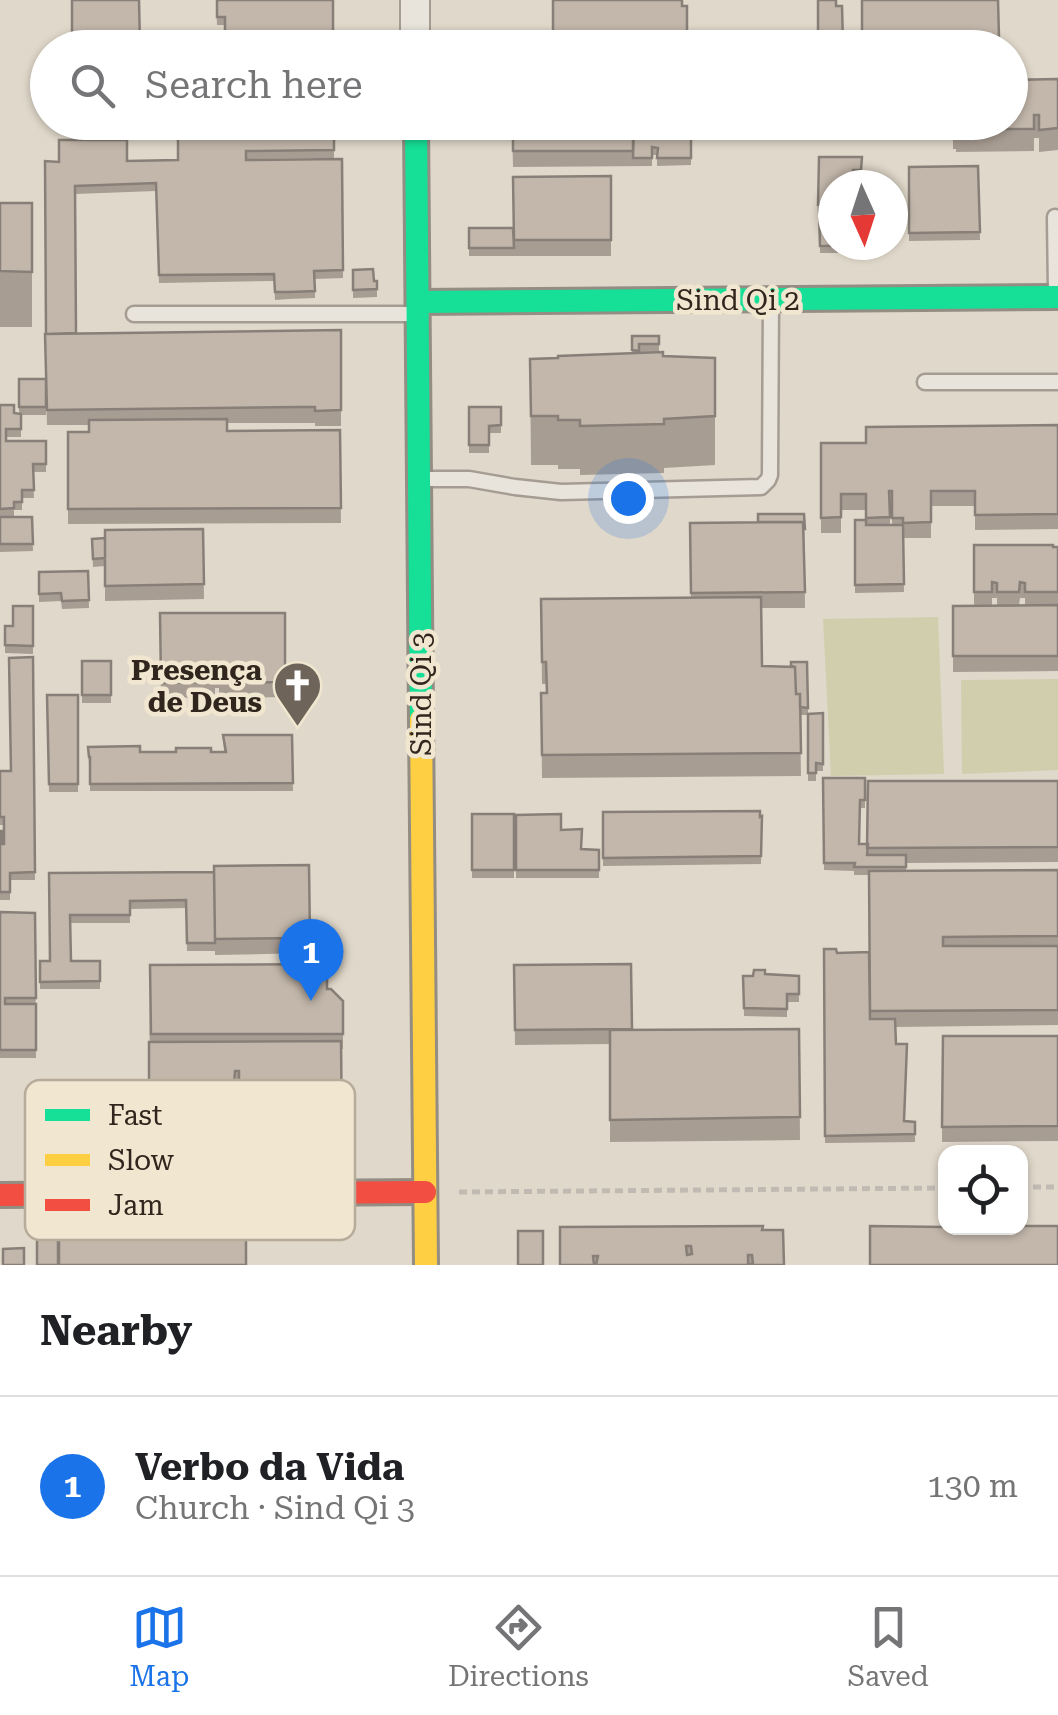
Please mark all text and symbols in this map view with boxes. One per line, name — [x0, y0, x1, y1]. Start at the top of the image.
search box — [30, 30, 1028, 140]
icon: search — [65, 58, 120, 113]
text: Search here — [145, 63, 363, 107]
north arrow — [818, 170, 908, 260]
street label: Sind Qi 2 — [676, 284, 800, 317]
your location — [603, 473, 654, 524]
street label: Sind Qi 3 — [405, 632, 438, 756]
place label: Presença de Deus — [131, 654, 263, 719]
church icon: Presença de Deus — [271, 660, 323, 728]
pin: 1 — [278, 918, 344, 1001]
legend — [25, 1080, 355, 1240]
text: Fast — [108, 1099, 162, 1132]
text: Slow — [108, 1144, 175, 1177]
map controls — [938, 1145, 1028, 1235]
button: locate — [938, 1145, 1028, 1235]
text: Jam — [108, 1189, 164, 1222]
text: Nearby — [40, 1306, 192, 1355]
text: Verbo da Vida — [135, 1445, 404, 1489]
text: 1 — [64, 1467, 81, 1505]
text: 130 m — [927, 1467, 1018, 1505]
text: Church · Sind Qi 3 — [135, 1489, 415, 1527]
tab: Map — [129, 1600, 189, 1693]
tab: Directions — [448, 1600, 589, 1693]
tab: Saved — [847, 1600, 929, 1693]

